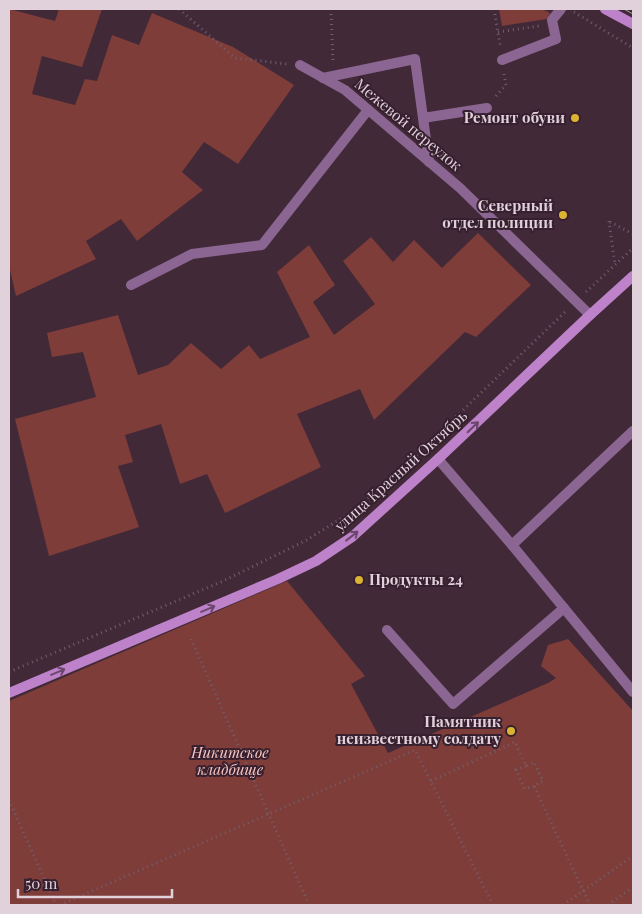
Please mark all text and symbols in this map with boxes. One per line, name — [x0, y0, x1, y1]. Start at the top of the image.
street label: Межевой переулок — [351, 74, 467, 175]
place label: Ремонт обуви — [464, 107, 565, 127]
marker: Ремонт обуви — [569, 112, 581, 124]
place label: Северный отдел полиции — [442, 195, 553, 232]
marker: Северный отдел полиции — [557, 209, 569, 221]
street label: улица Красный Октябрь — [329, 405, 471, 536]
one-way arrow — [466, 421, 479, 433]
one-way arrow — [346, 531, 359, 542]
place label: Продукты 24 — [369, 569, 463, 589]
marker: Продукты 24 — [353, 574, 365, 586]
one-way arrow — [200, 603, 215, 613]
one-way arrow — [50, 667, 65, 677]
place label: Памятник неизвестному солдату — [337, 711, 502, 748]
marker: Памятник неизвестному солдату — [505, 725, 517, 737]
park label: Никитское кладбище — [190, 742, 269, 779]
scale bar — [18, 866, 171, 898]
text: 50 m — [25, 873, 58, 893]

